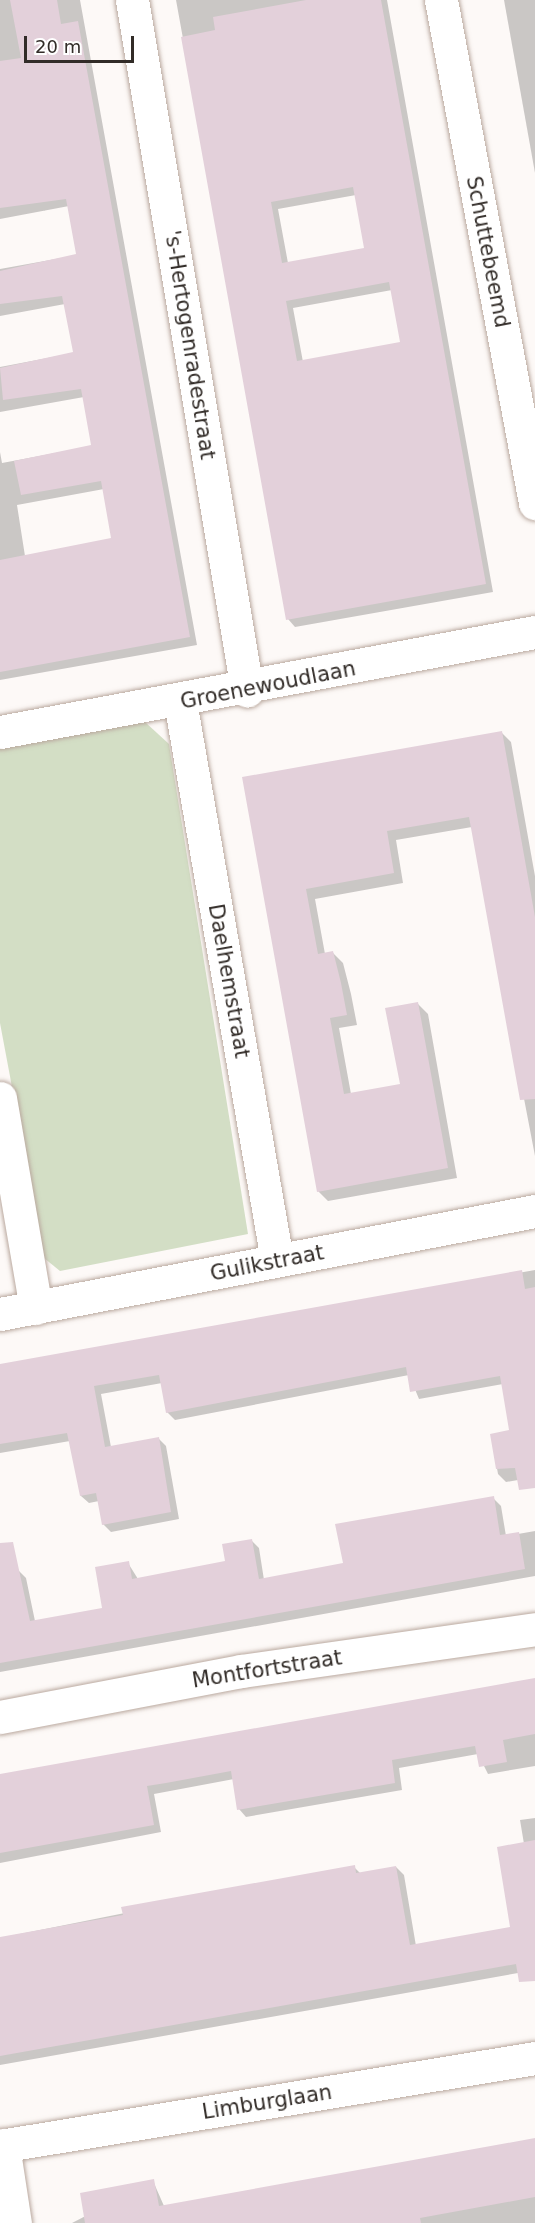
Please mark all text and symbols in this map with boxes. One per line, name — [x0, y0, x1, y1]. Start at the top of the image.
scale bar — [27, 24, 136, 62]
text: 20 m — [35, 36, 81, 57]
street label: Schuttebeemd — [461, 174, 515, 330]
street label: 's-Hertogenradestraat — [159, 229, 221, 461]
street label: Groenewoudlaan — [178, 656, 358, 714]
street label: Daelhemstraat — [203, 902, 255, 1060]
street label: Gulikstraat — [208, 1240, 326, 1286]
street label: Montfortstraat — [190, 1645, 344, 1693]
street label: Limburglaan — [200, 2079, 334, 2125]

